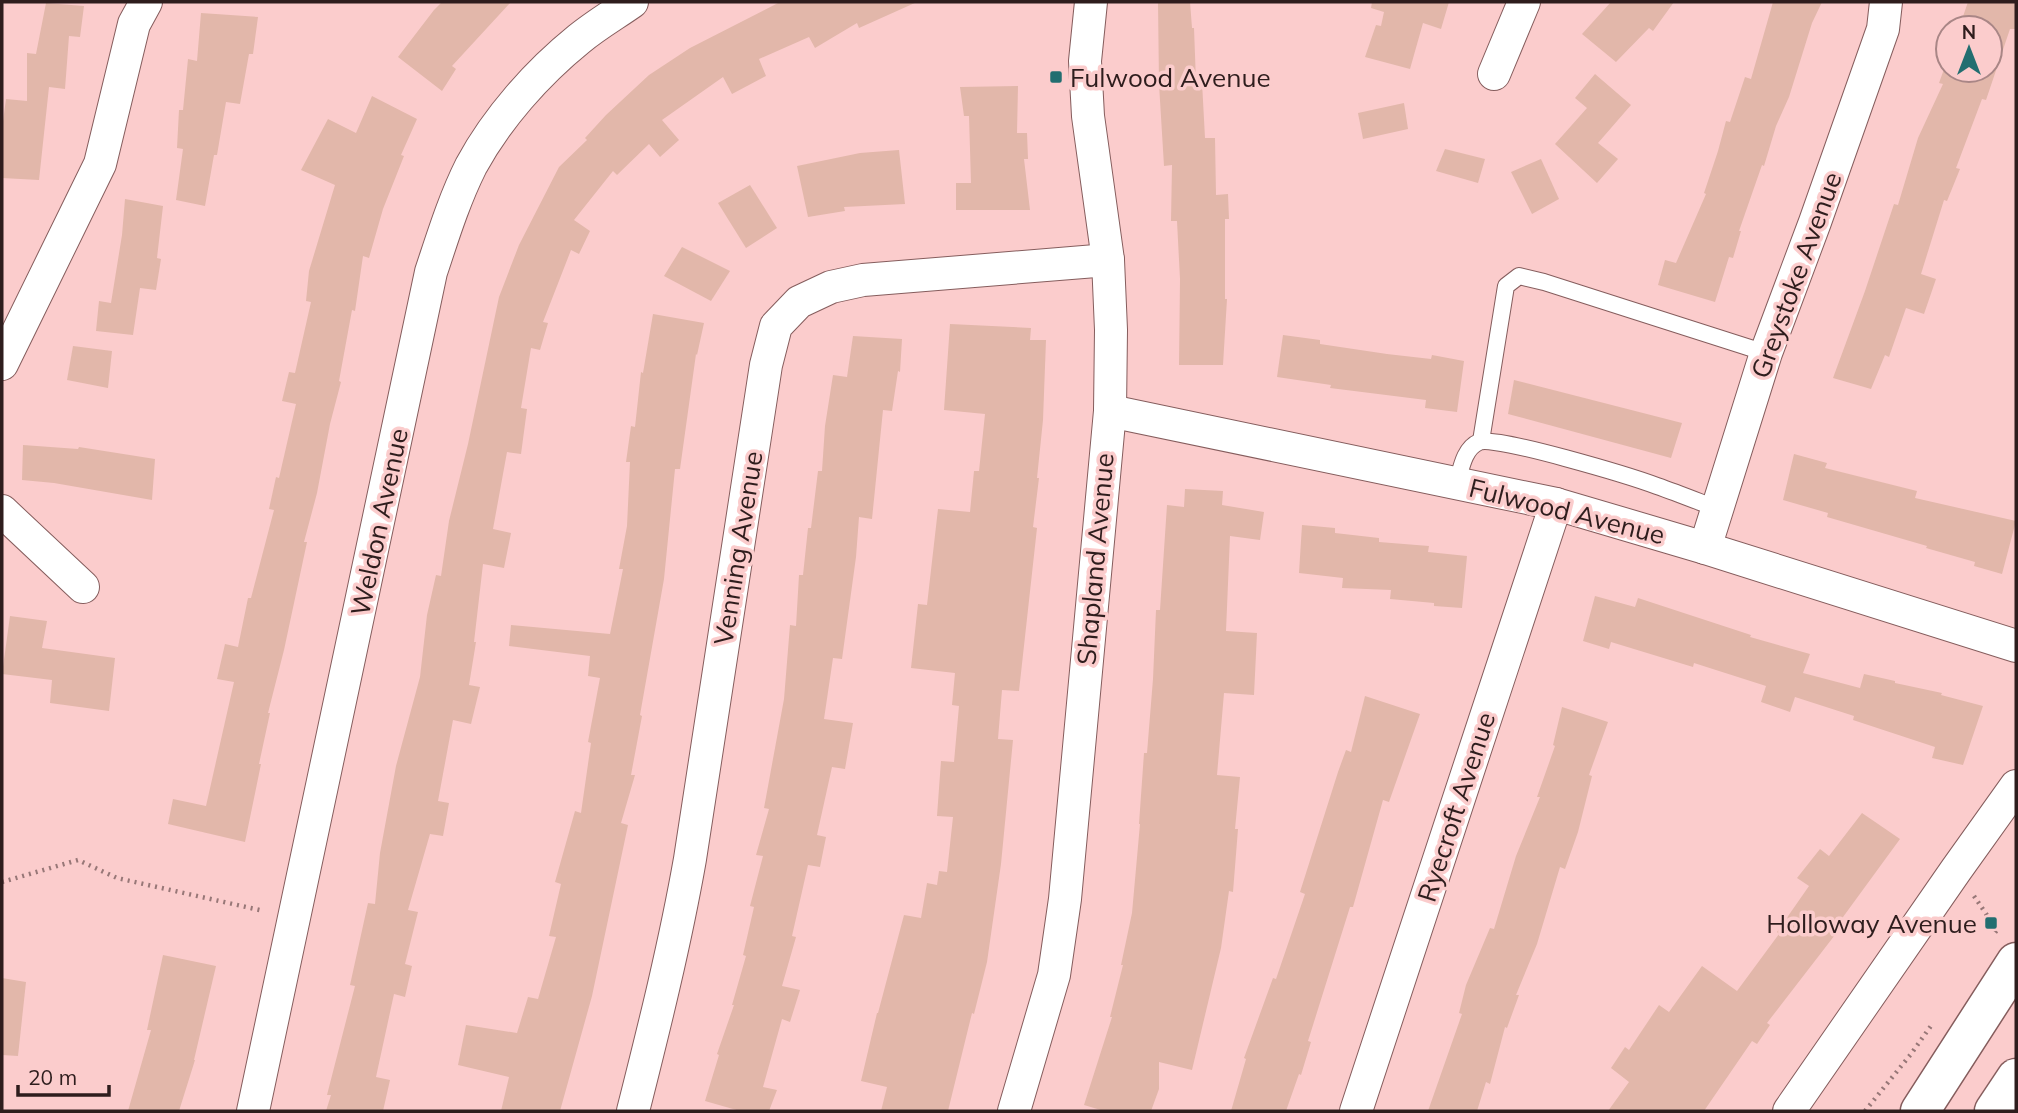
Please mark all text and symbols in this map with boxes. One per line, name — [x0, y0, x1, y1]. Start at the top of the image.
north arrow — [1934, 14, 2004, 84]
text: N — [1962, 20, 1976, 44]
place label: Fulwood Avenue — [1070, 61, 1271, 94]
marker: Fulwood Avenue — [1048, 69, 1064, 85]
street label: Greystoke Avenue — [1743, 167, 1849, 383]
street label: Weldon Avenue — [343, 425, 415, 619]
street label: Venning Avenue — [706, 449, 770, 647]
street label: Shapland Avenue — [1069, 452, 1121, 666]
street label: Fulwood Avenue — [1466, 471, 1668, 551]
street label: Ryecroft Avenue — [1410, 708, 1502, 906]
place label: Holloway Avenue — [1766, 907, 1977, 940]
marker: Holloway Avenue — [1983, 915, 1999, 931]
scale bar — [18, 1054, 108, 1098]
text: 20 m — [28, 1064, 77, 1090]

